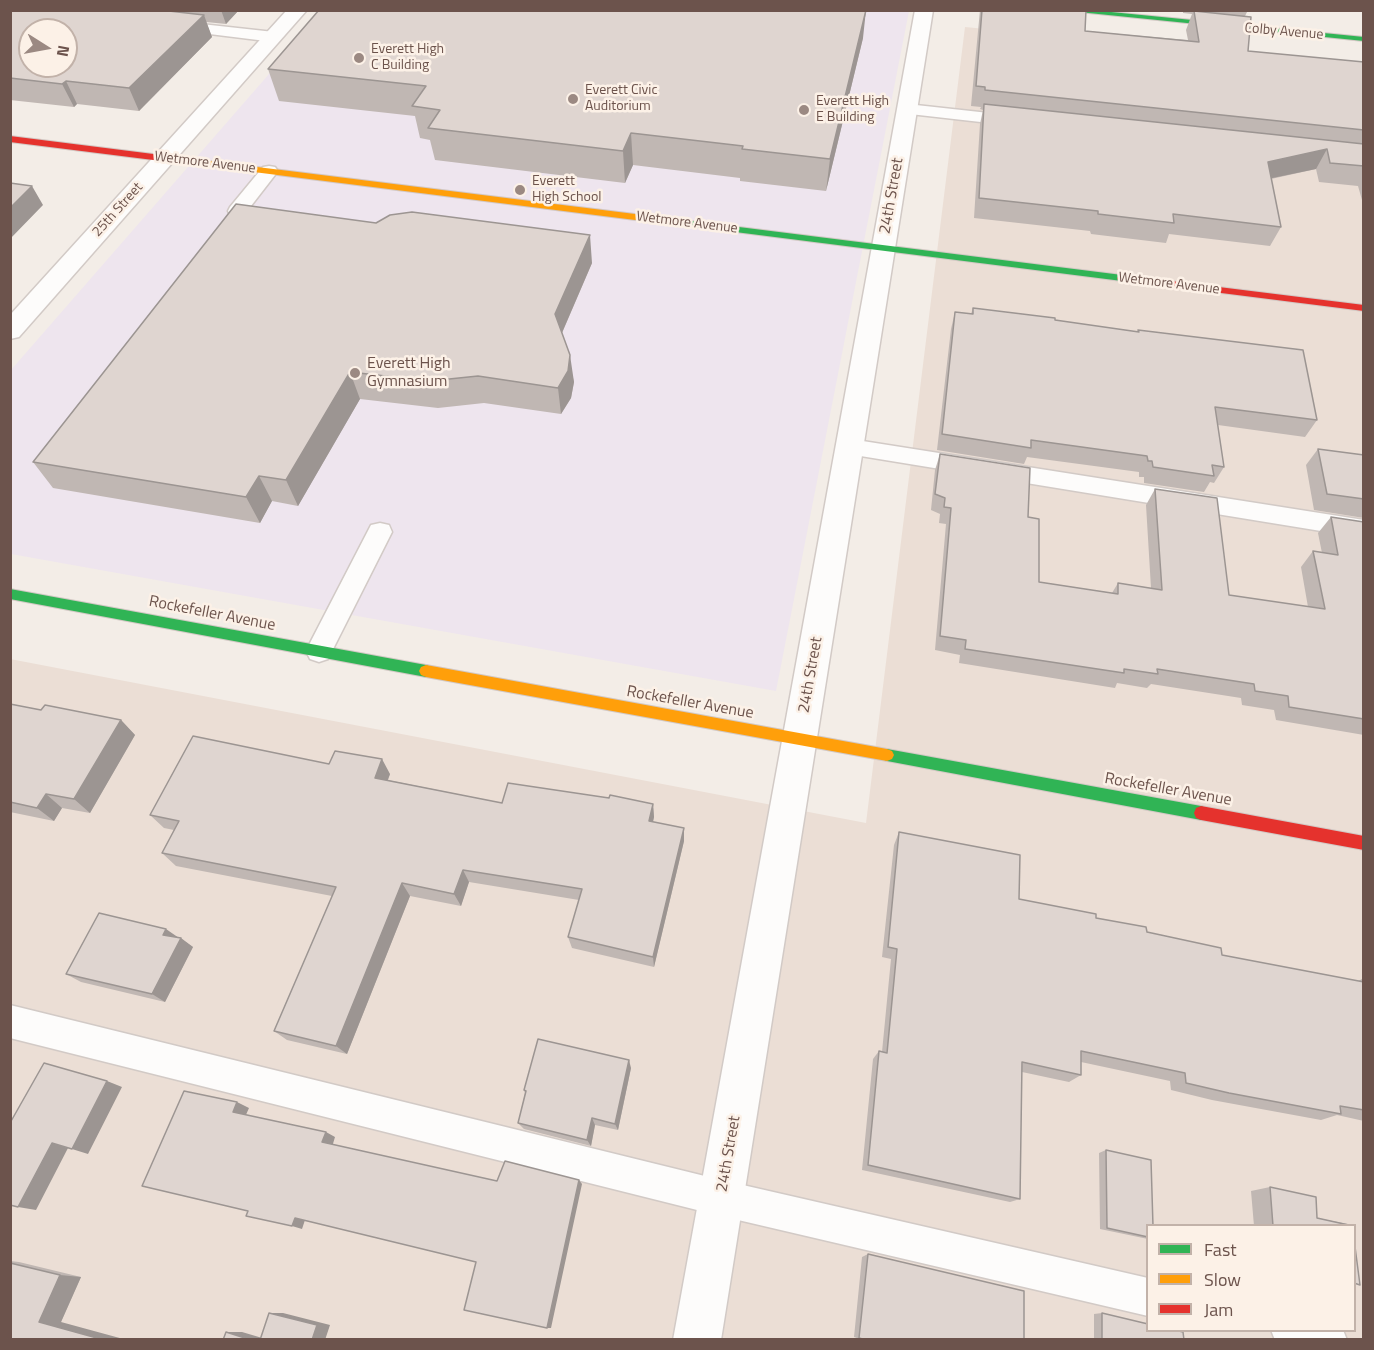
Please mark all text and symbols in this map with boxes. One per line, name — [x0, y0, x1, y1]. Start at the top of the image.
north arrow — [18, 18, 78, 78]
street label: Colby Avenue — [1244, 20, 1324, 44]
place label: Everett High C Building — [371, 42, 444, 74]
text: N — [51, 43, 77, 59]
marker: Everett High C Building — [352, 51, 366, 65]
place label: Everett Civic Auditorium — [585, 83, 657, 116]
marker: Everett Civic Auditorium — [566, 92, 580, 106]
place label: Everett High E Building — [816, 94, 889, 126]
marker: Everett High E Building — [797, 103, 811, 117]
street label: Wetmore Avenue — [153, 148, 257, 178]
street label: 24th Street — [876, 156, 908, 236]
place label: Everett High School — [532, 174, 602, 206]
street label: 25th Street — [89, 179, 147, 241]
marker: Everett High School — [513, 183, 527, 197]
street label: Wetmore Avenue — [635, 208, 739, 238]
street label: Wetmore Avenue — [1117, 269, 1221, 299]
place label: Everett High Gymnasium — [367, 354, 451, 392]
marker: Everett High Gymnasium — [348, 366, 362, 380]
street label: Rockefeller Avenue — [147, 592, 277, 636]
street label: 24th Street — [795, 635, 827, 715]
street label: Rockefeller Avenue — [625, 682, 755, 724]
street label: Rockefeller Avenue — [1103, 769, 1233, 811]
street label: 24th Street — [713, 1114, 745, 1194]
legend — [1146, 1224, 1356, 1332]
text: Fast — [1204, 1236, 1237, 1263]
text: Slow — [1204, 1266, 1241, 1293]
text: Jam — [1204, 1296, 1233, 1323]

